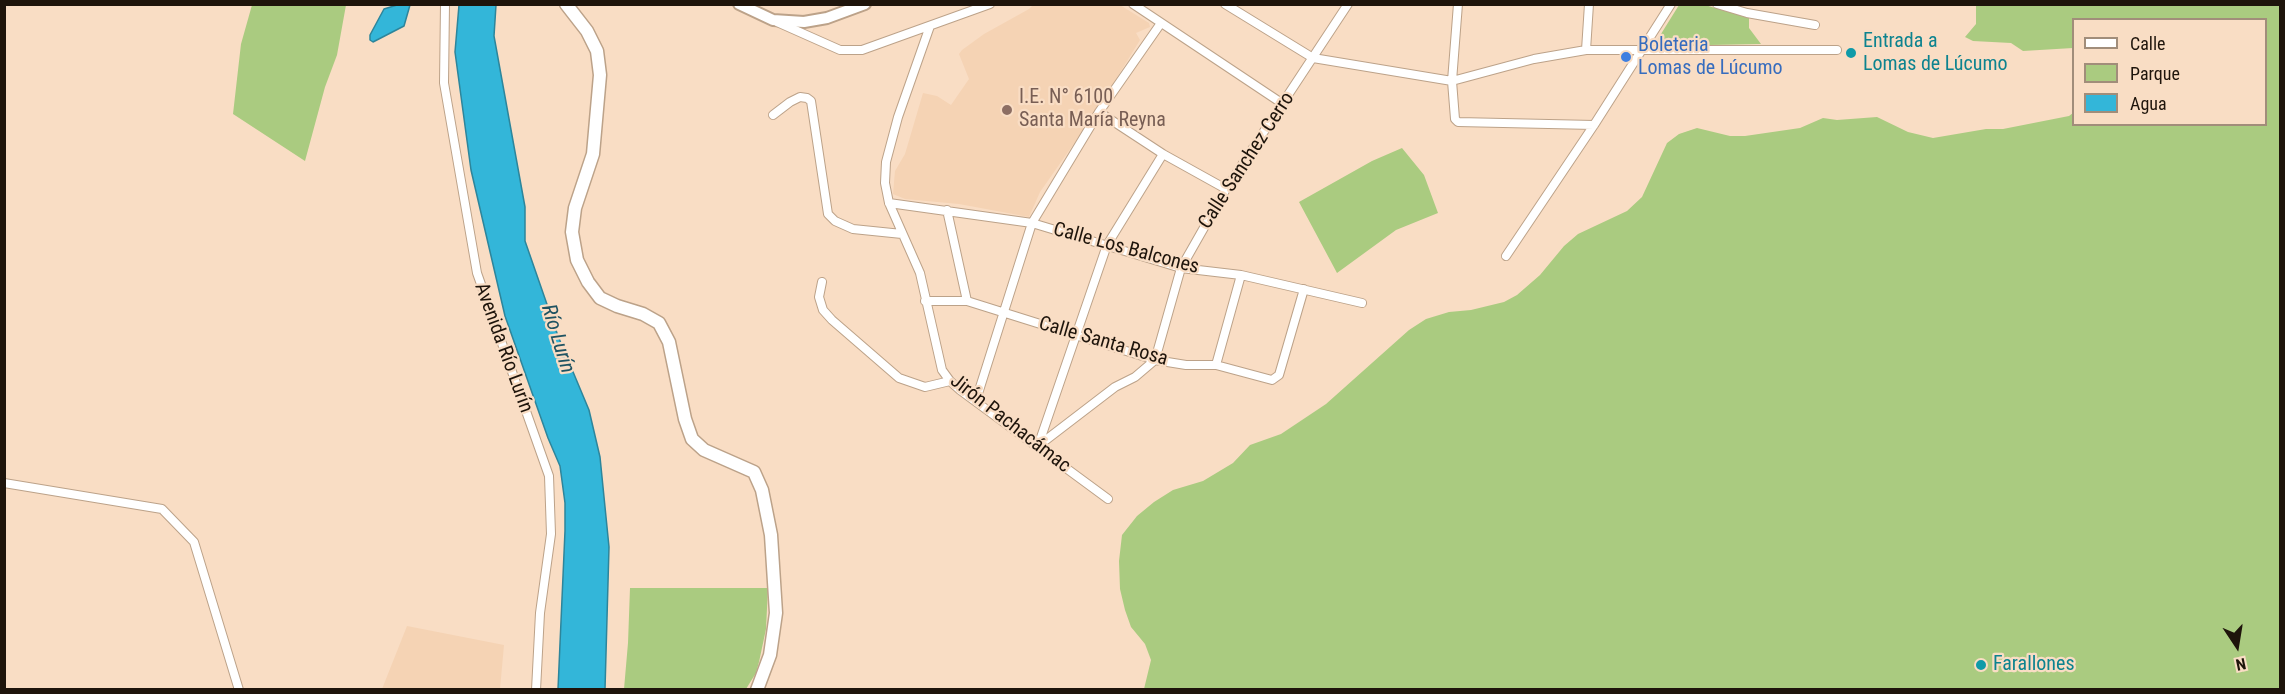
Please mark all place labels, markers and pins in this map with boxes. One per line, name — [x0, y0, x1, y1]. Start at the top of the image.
place label: Entrada a Lomas de Lúcumo — [1863, 30, 2008, 77]
place label: Boleteria Lomas de Lúcumo — [1638, 34, 1783, 81]
marker: Entrada a Lomas de Lúcumo — [1844, 46, 1858, 60]
marker: Boleteria Lomas de Lúcumo — [1619, 50, 1633, 64]
place label: I.E. N° 6100 Santa María Reyna — [1019, 86, 1166, 133]
marker: I.E. N° 6100 Santa María Reyna — [1000, 103, 1014, 117]
place label: Farallones — [1993, 653, 2075, 677]
marker: Farallones — [1974, 658, 1988, 672]

